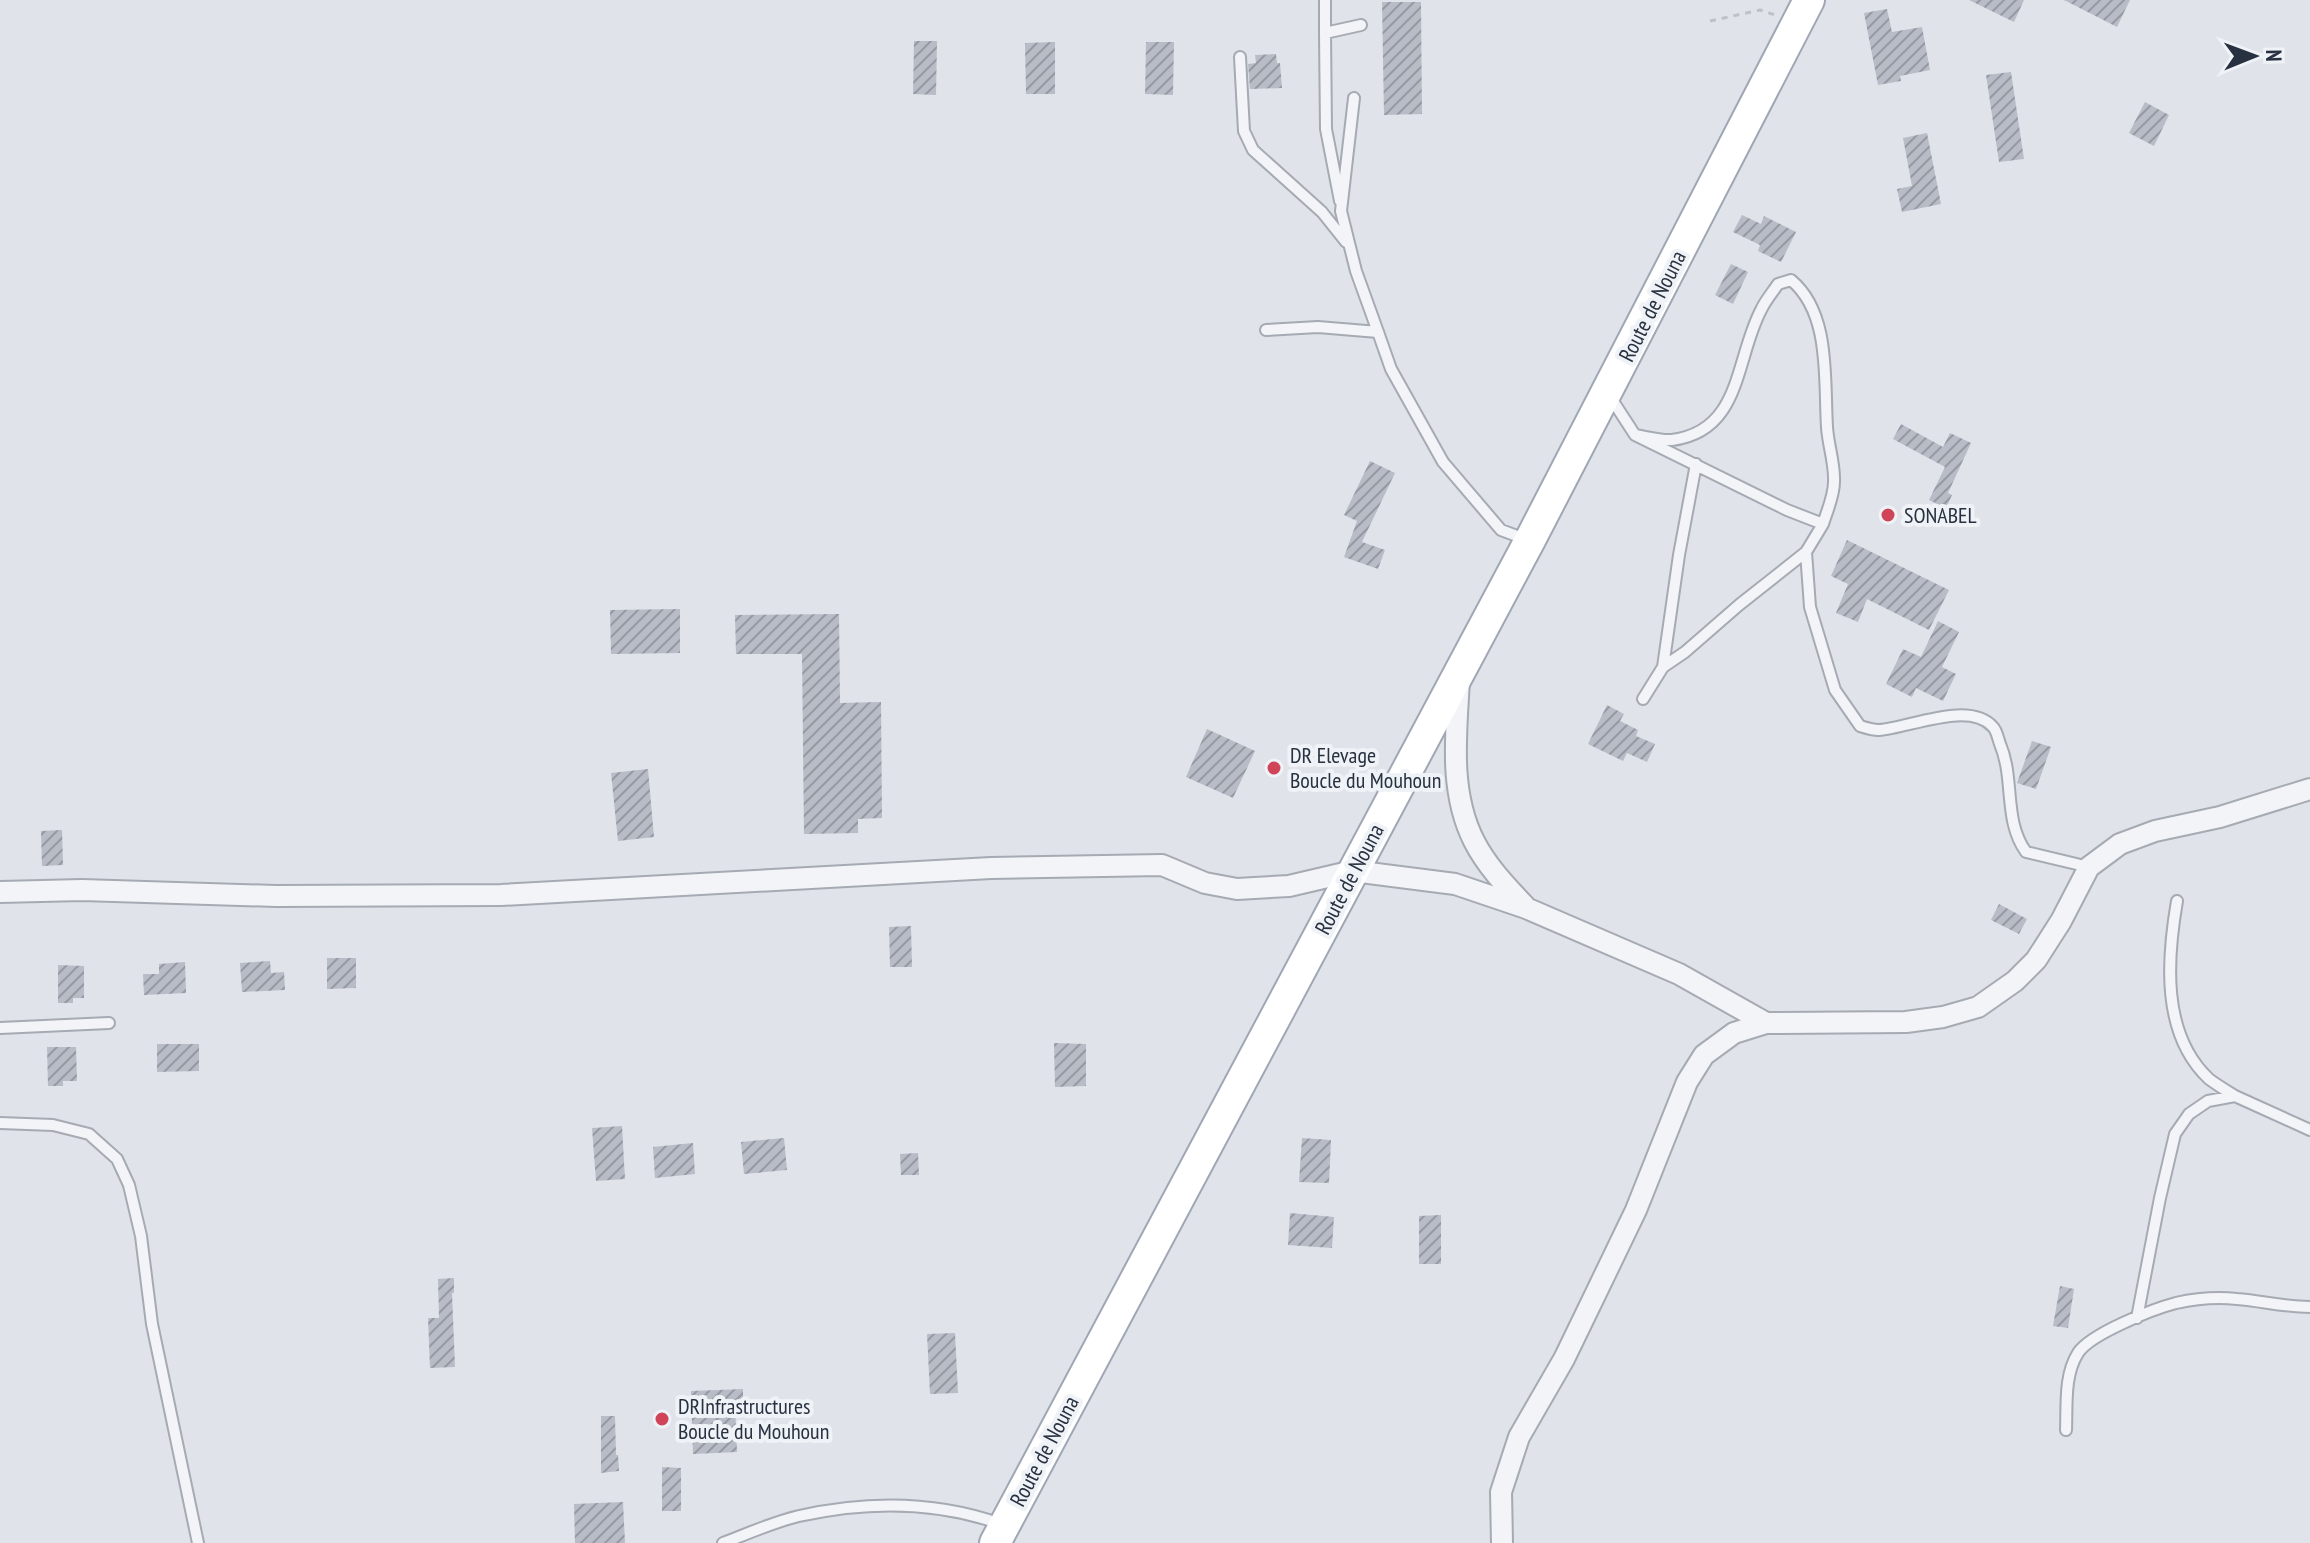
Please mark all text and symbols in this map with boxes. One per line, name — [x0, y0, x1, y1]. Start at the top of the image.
north arrow — [2214, 16, 2294, 96]
text: N — [2260, 49, 2288, 62]
street label: Route de Nouna — [1612, 246, 1692, 366]
place label: SONABEL — [1904, 501, 1977, 529]
marker: SONABEL — [1879, 506, 1897, 524]
place label: DR Elevage Boucle du Mouhoun — [1290, 741, 1441, 794]
marker: DR Elevage Boucle du Mouhoun — [1265, 759, 1283, 777]
street label: Route de Nouna — [1308, 819, 1390, 939]
street label: Route de Nouna — [1003, 1391, 1085, 1511]
place label: DRInfrastructures Boucle du Mouhoun — [678, 1392, 829, 1445]
marker: DRInfrastructures Boucle du Mouhoun — [653, 1410, 671, 1428]

